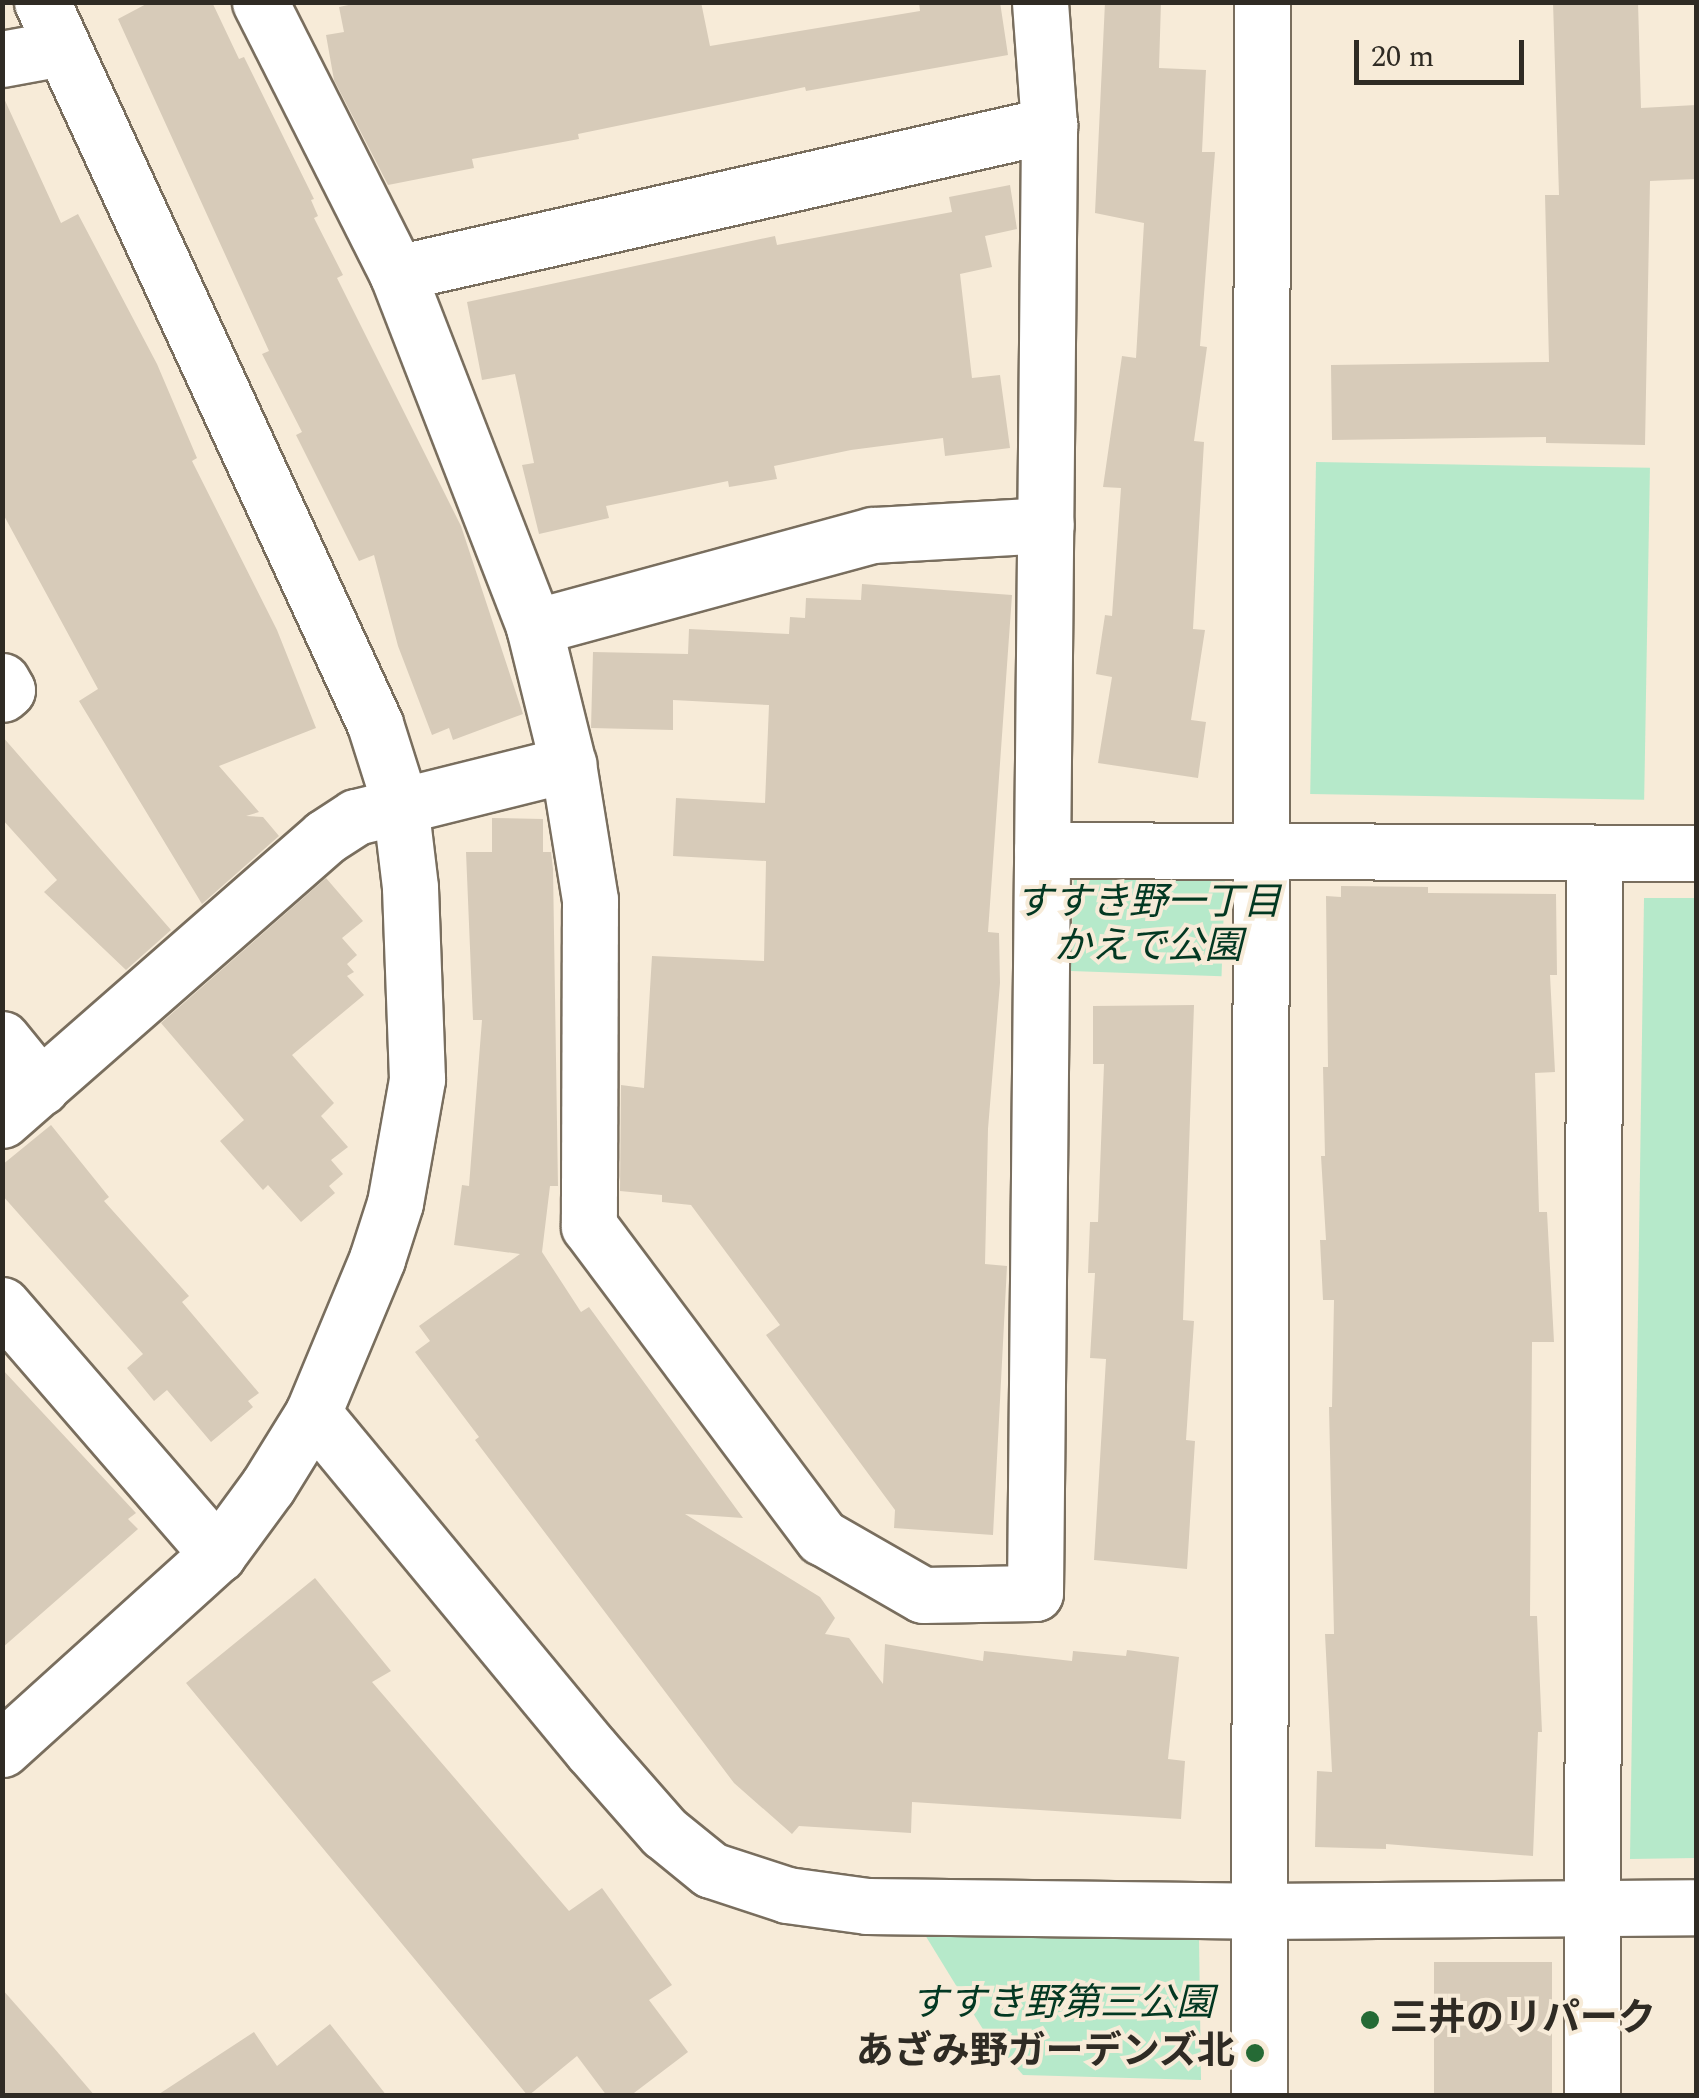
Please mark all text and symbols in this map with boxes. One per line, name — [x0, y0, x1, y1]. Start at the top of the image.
scale bar — [1359, 20, 1529, 82]
text: 20 m — [1371, 34, 1434, 80]
park label: すすき野一丁目 かえで公園 — [1015, 881, 1281, 971]
park label: すすき野第三公園 — [910, 1982, 1214, 2028]
place label: 三井のリパーク — [1390, 1997, 1656, 2043]
marker: 三井のリパーク — [1359, 2009, 1381, 2031]
place label: あざみ野ガーデンズ北 — [855, 2030, 1235, 2076]
marker: あざみ野ガーデンズ北 — [1244, 2042, 1266, 2064]

